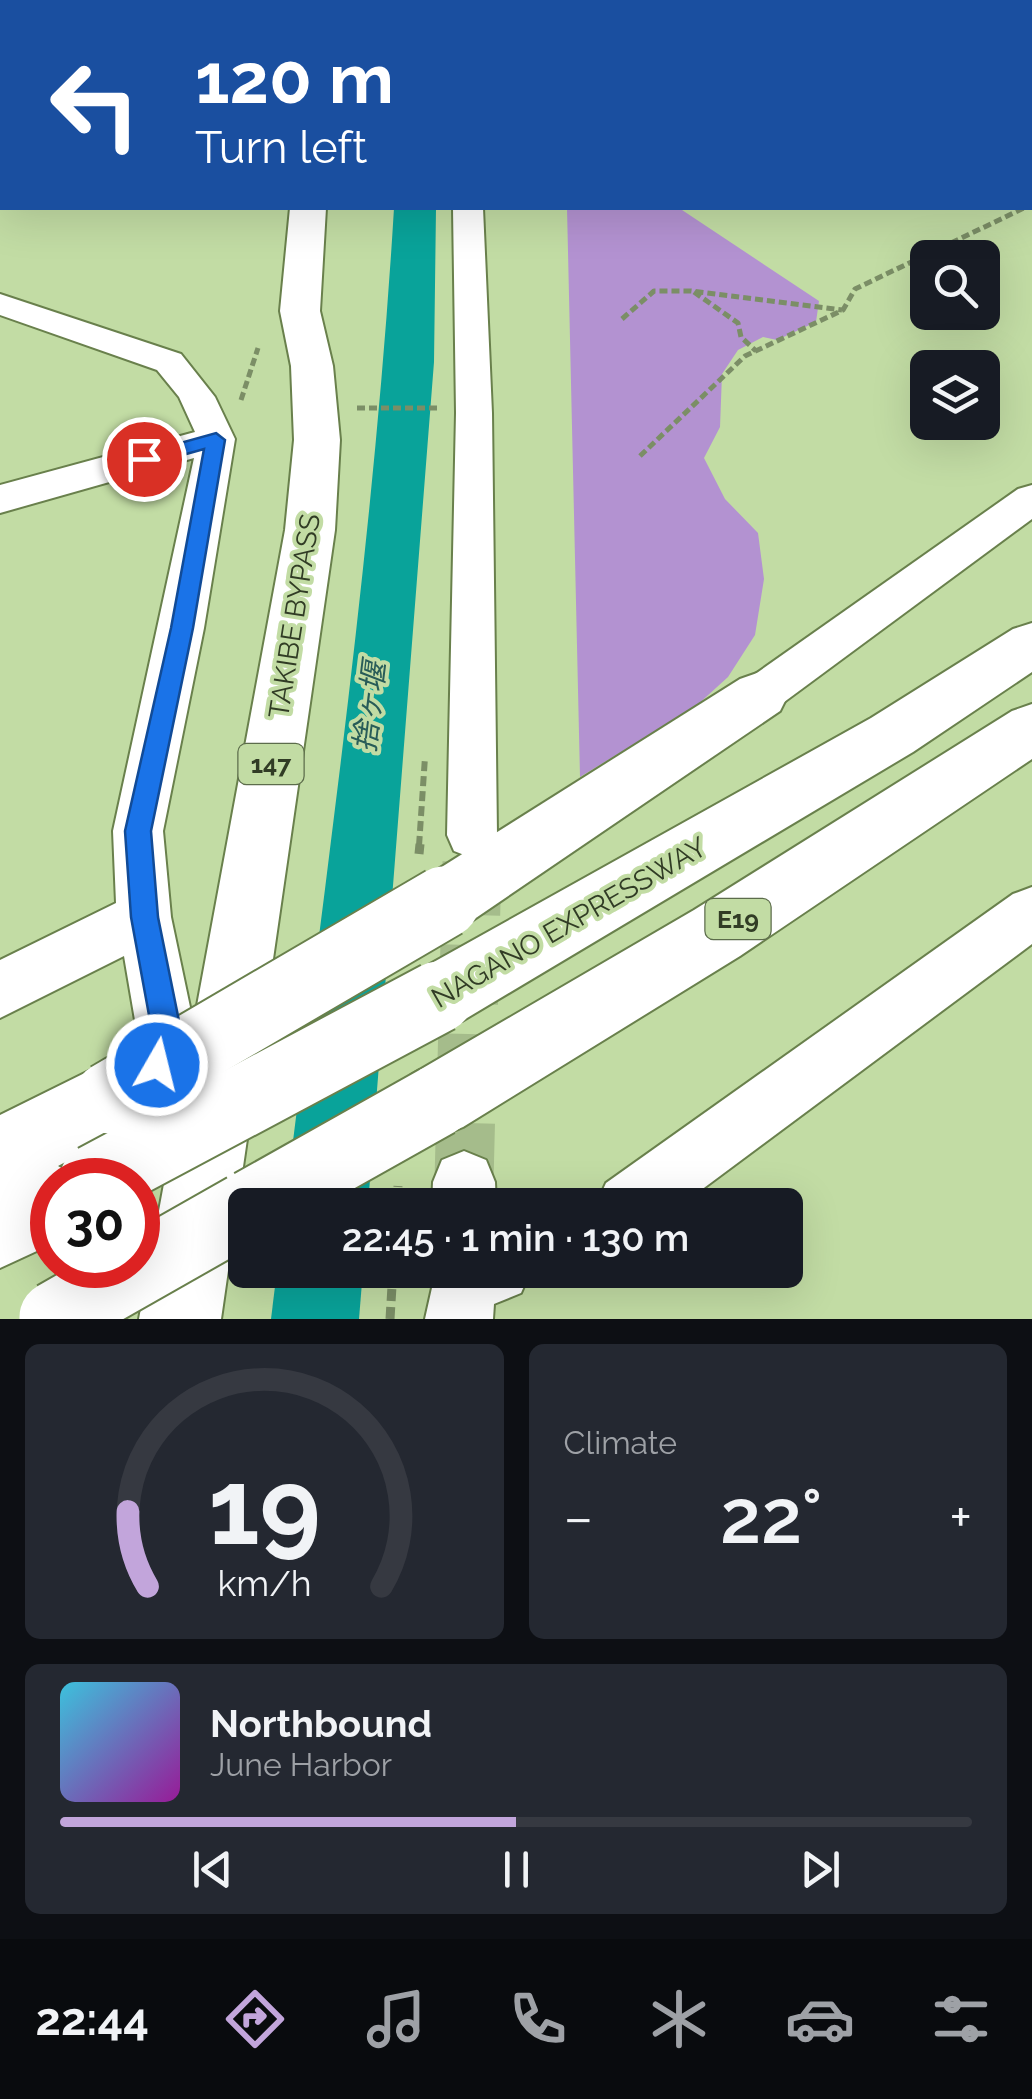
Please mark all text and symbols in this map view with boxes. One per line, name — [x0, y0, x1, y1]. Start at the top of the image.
text: 120 m — [195, 37, 394, 119]
icon: left — [30, 40, 160, 170]
text: Turn left — [195, 121, 367, 174]
map controls — [910, 240, 1000, 440]
button: search — [910, 240, 1000, 330]
button: layers — [910, 350, 1000, 440]
pin — [102, 417, 187, 502]
icon: arrive — [117, 432, 172, 487]
street label: TAKIBE BYPASS — [262, 511, 327, 721]
water label: 捨ヶ堰 — [347, 655, 393, 754]
road number: 147 — [238, 744, 304, 784]
street label: NAGANO EXPRESSWAY — [426, 830, 713, 1015]
road number: E19 — [706, 899, 770, 939]
position arrow — [105, 1013, 209, 1117]
speed limit sign: 30 — [30, 1158, 160, 1288]
text: 22:45 · 1 min · 130 m — [342, 1215, 689, 1260]
text: Climate — [564, 1424, 677, 1461]
text: 19 — [208, 1446, 321, 1568]
text: 22° — [720, 1472, 822, 1561]
text: − — [564, 1485, 593, 1550]
text: + — [949, 1485, 972, 1550]
text: km/h — [217, 1562, 311, 1604]
text: Northbound — [210, 1701, 432, 1746]
text: June Harbor — [210, 1746, 392, 1783]
icon: previous — [185, 1842, 240, 1897]
icon: pause — [489, 1842, 544, 1897]
icon: next — [793, 1842, 848, 1897]
icon: directions — [220, 1984, 290, 2054]
icon: music — [361, 1984, 431, 2054]
icon: phone — [503, 1984, 573, 2054]
icon: climate — [644, 1984, 714, 2054]
icon: car — [785, 1984, 855, 2054]
icon: filters — [926, 1984, 996, 2054]
text: 22:44 — [36, 1993, 149, 2046]

